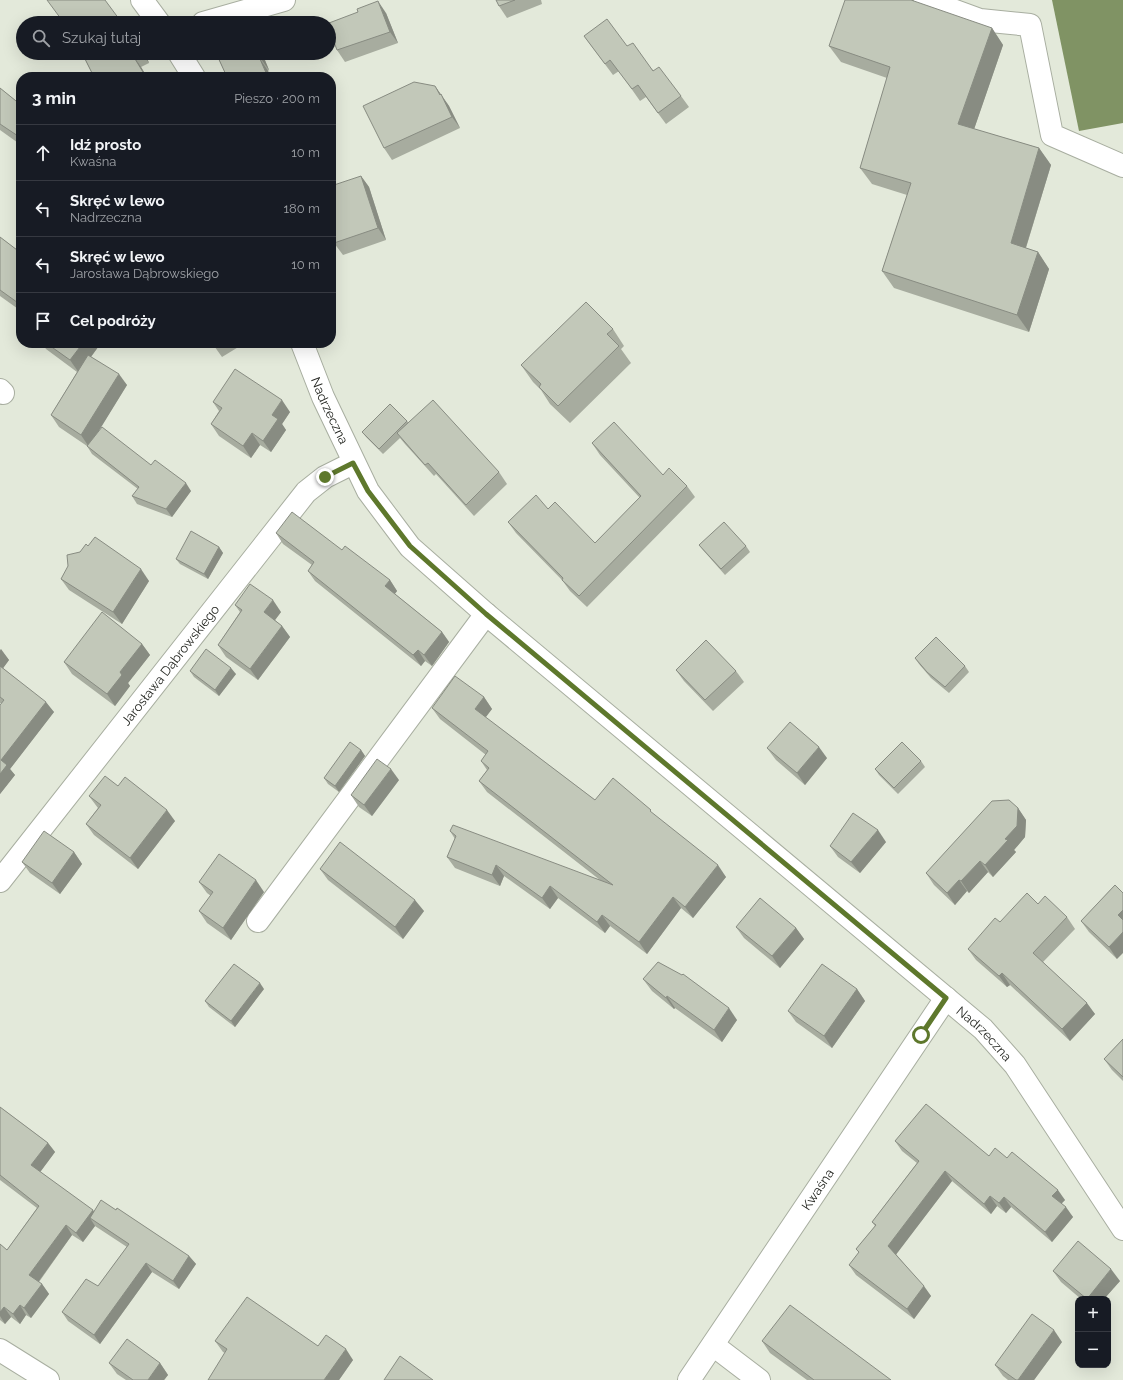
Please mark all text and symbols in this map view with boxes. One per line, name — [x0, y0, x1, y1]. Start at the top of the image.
search box — [16, 16, 336, 60]
icon: search — [30, 27, 52, 49]
text: Szukaj tutaj — [62, 29, 141, 47]
text: 3 min — [32, 88, 76, 108]
text: Pieszo · 200 m — [234, 91, 320, 106]
text: Idź prosto — [70, 136, 141, 154]
icon: ahead — [32, 142, 54, 164]
text: 10 m — [291, 145, 320, 160]
text: Kwaśna — [70, 154, 116, 169]
text: Skręć w lewo — [70, 192, 165, 210]
icon: left — [32, 198, 54, 220]
text: 180 m — [284, 201, 320, 216]
text: Nadrzeczna — [70, 210, 142, 225]
text: Skręć w lewo — [70, 248, 165, 266]
icon: left — [32, 254, 54, 276]
text: 10 m — [291, 257, 320, 272]
text: Jarosława Dąbrowskiego — [70, 266, 219, 281]
icon: arrive — [32, 310, 54, 332]
text: Cel podróży — [70, 312, 156, 330]
street label: Nadrzeczna — [308, 375, 352, 446]
route end — [316, 468, 334, 486]
street label: Jarosława Dąbrowskiego — [118, 601, 222, 728]
street label: Nadrzeczna — [954, 1003, 1015, 1064]
route start — [912, 1026, 930, 1044]
street label: Kwaśna — [798, 1166, 837, 1213]
map controls — [1075, 1296, 1111, 1368]
button: + — [1075, 1296, 1111, 1332]
button: − — [1075, 1332, 1111, 1368]

